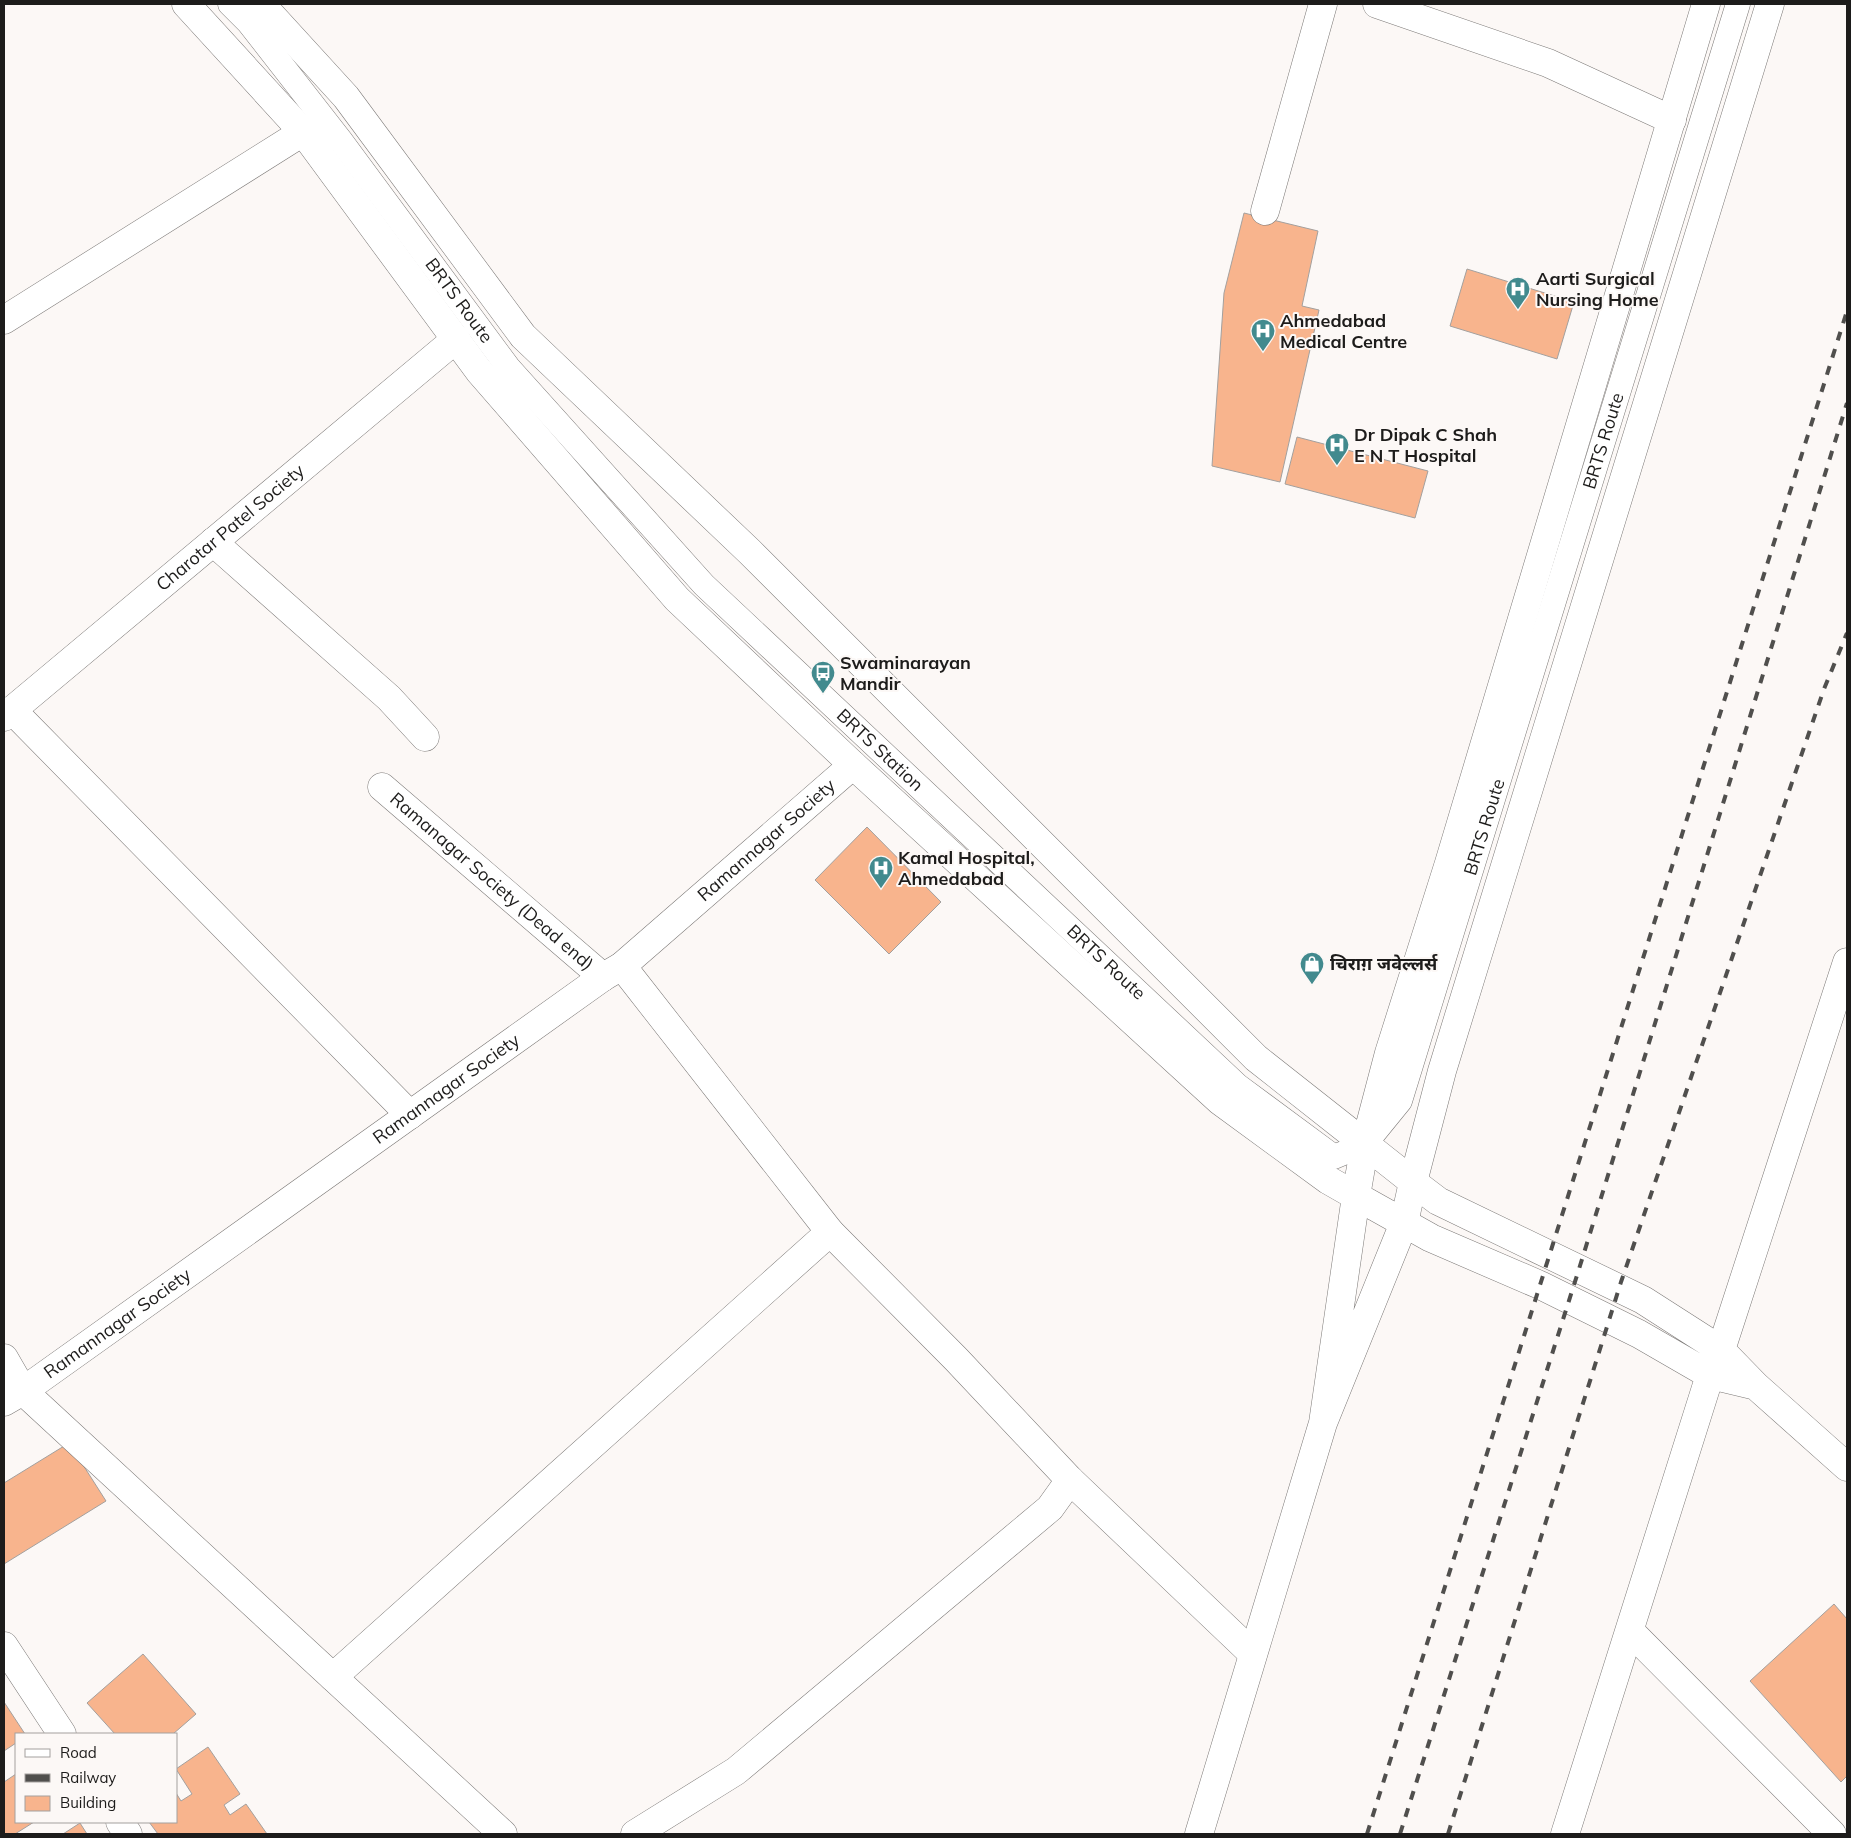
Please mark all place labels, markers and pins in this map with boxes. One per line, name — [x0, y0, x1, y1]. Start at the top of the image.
place label: Aarti Surgical Nursing Home — [1536, 267, 1659, 311]
hospital icon: Aarti Surgical Nursing Home — [1505, 276, 1531, 310]
place label: Ahmedabad Medical Centre — [1280, 309, 1407, 353]
hospital icon: Ahmedabad Medical Centre — [1250, 318, 1276, 352]
place label: Dr Dipak C Shah E N T Hospital — [1354, 423, 1497, 467]
hospital icon: Dr Dipak C Shah E N T Hospital — [1324, 432, 1350, 466]
place label: Swaminarayan Mandir — [840, 651, 971, 695]
bus stop icon: Swaminarayan Mandir — [810, 660, 836, 694]
place label: Kamal Hospital, Ahmedabad — [898, 846, 1035, 890]
hospital icon: Kamal Hospital, Ahmedabad — [868, 855, 894, 889]
shop icon: चिराग़ जवेल्लर्स — [1299, 951, 1325, 985]
place label: चिराग़ जवेल्लर्स — [1330, 952, 1438, 975]

